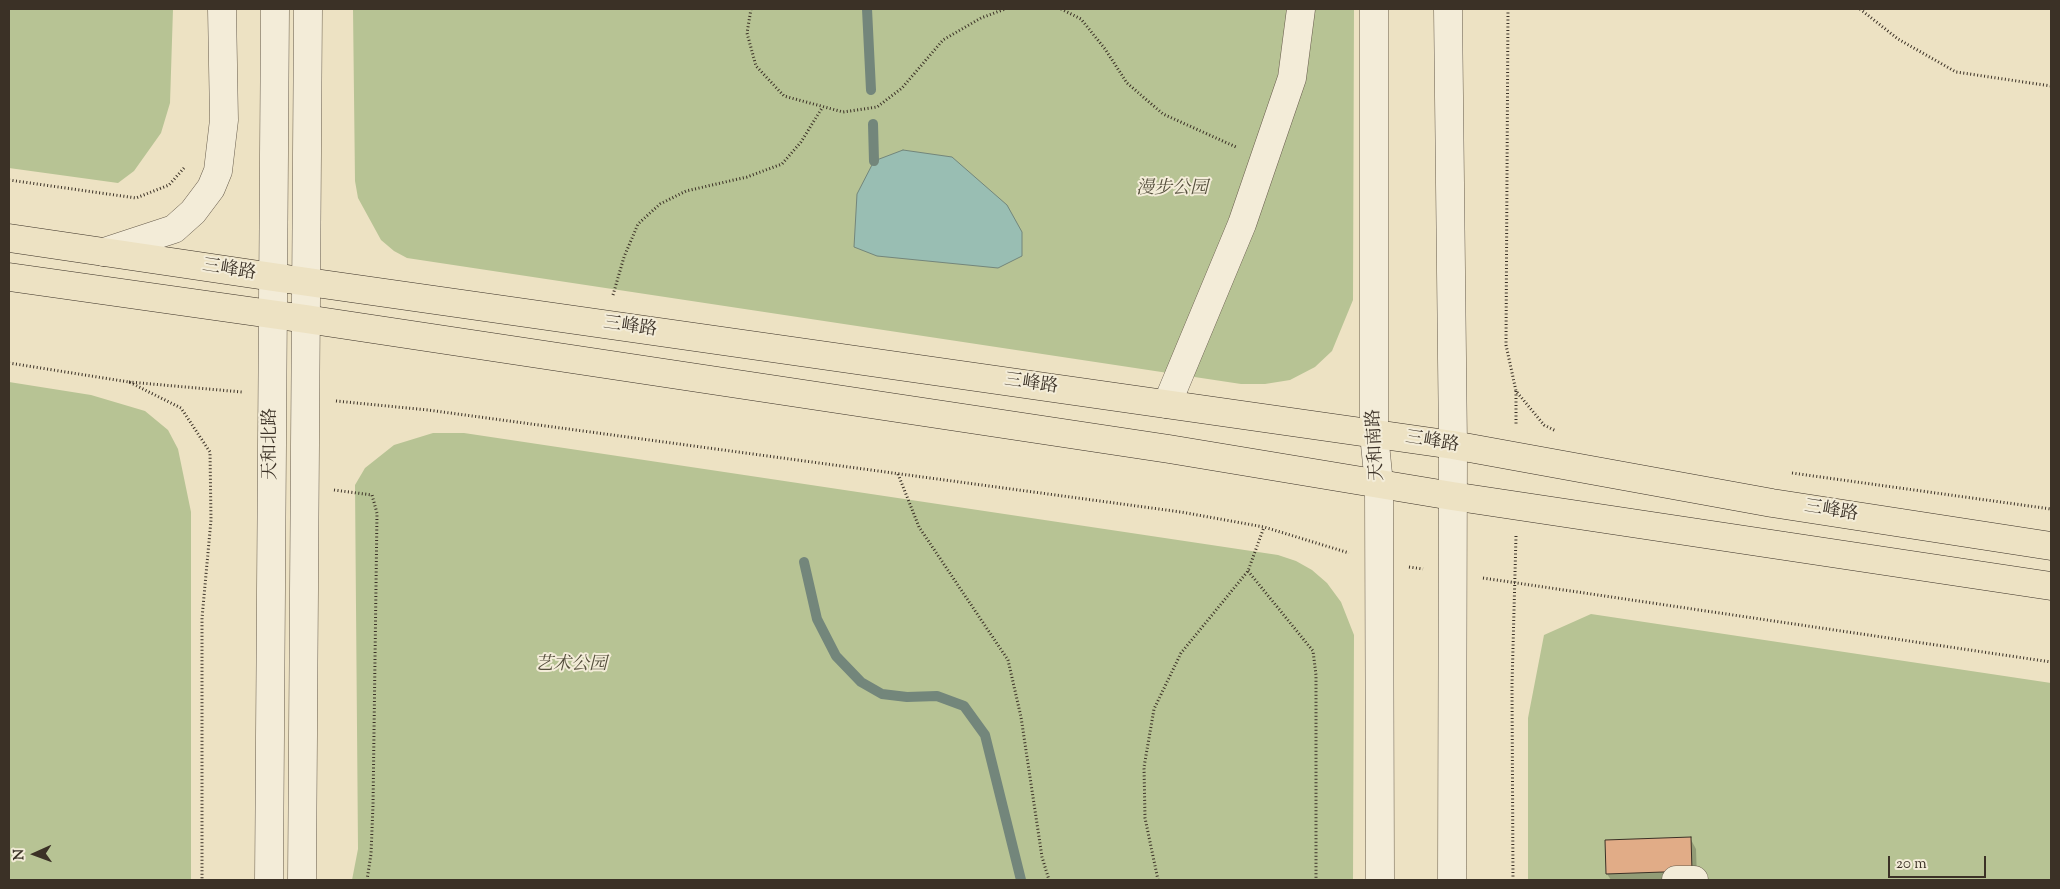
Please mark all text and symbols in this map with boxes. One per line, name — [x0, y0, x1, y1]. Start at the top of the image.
park label: 漫步公园 — [1136, 179, 1208, 201]
street label: 三峰路 — [201, 256, 257, 286]
street label: 三峰路 — [602, 314, 658, 342]
street label: 三峰路 — [1003, 371, 1059, 399]
street label: 天和北路 — [261, 408, 283, 480]
street label: 天和南路 — [1364, 408, 1390, 482]
street label: 三峰路 — [1404, 428, 1460, 458]
street label: 三峰路 — [1803, 497, 1859, 527]
park label: 艺术公园 — [535, 655, 607, 677]
north arrow — [10, 829, 60, 879]
scale bar — [1890, 846, 1988, 878]
text: N — [10, 849, 30, 860]
text: 20 m — [1896, 854, 1927, 875]

